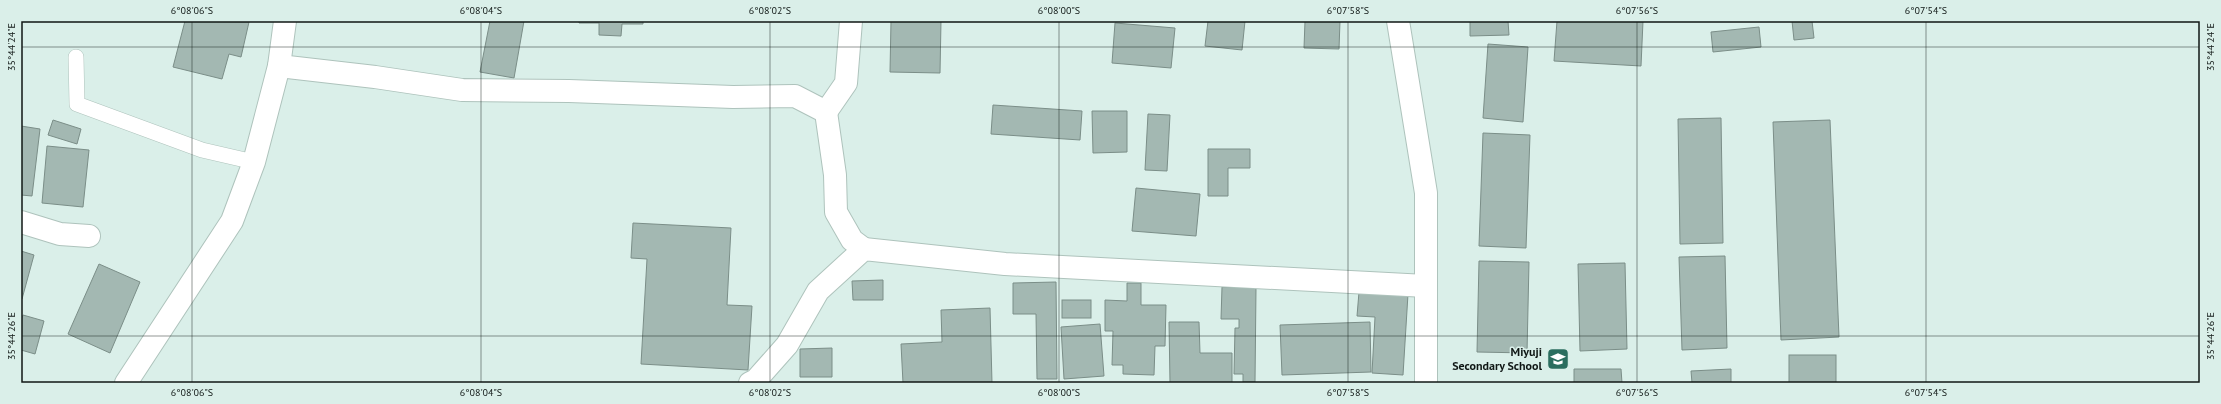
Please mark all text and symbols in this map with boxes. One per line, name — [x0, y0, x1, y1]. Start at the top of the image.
text: 6°08'06"S — [171, 4, 213, 17]
text: 6°08'04"S — [460, 4, 502, 17]
text: 6°08'02"S — [749, 4, 791, 17]
text: 6°08'00"S — [1038, 4, 1080, 17]
text: 6°07'58"S — [1327, 4, 1369, 17]
text: 6°07'56"S — [1616, 4, 1658, 17]
text: 6°07'54"S — [1905, 4, 1947, 17]
text: 35°44'24"E — [5, 23, 18, 71]
text: 35°44'24"E — [2204, 23, 2217, 71]
text: 35°44'26"E — [5, 312, 18, 360]
text: 35°44'26"E — [2204, 312, 2217, 360]
place label: Miyuji Secondary School — [1452, 344, 1542, 373]
school or university icon: Miyuji Secondary School — [1545, 346, 1571, 372]
text: 6°08'06"S — [171, 386, 213, 399]
text: 6°08'04"S — [460, 386, 502, 399]
text: 6°08'02"S — [749, 386, 791, 399]
text: 6°08'00"S — [1038, 386, 1080, 399]
text: 6°07'58"S — [1327, 386, 1369, 399]
text: 6°07'56"S — [1616, 386, 1658, 399]
text: 6°07'54"S — [1905, 386, 1947, 399]

